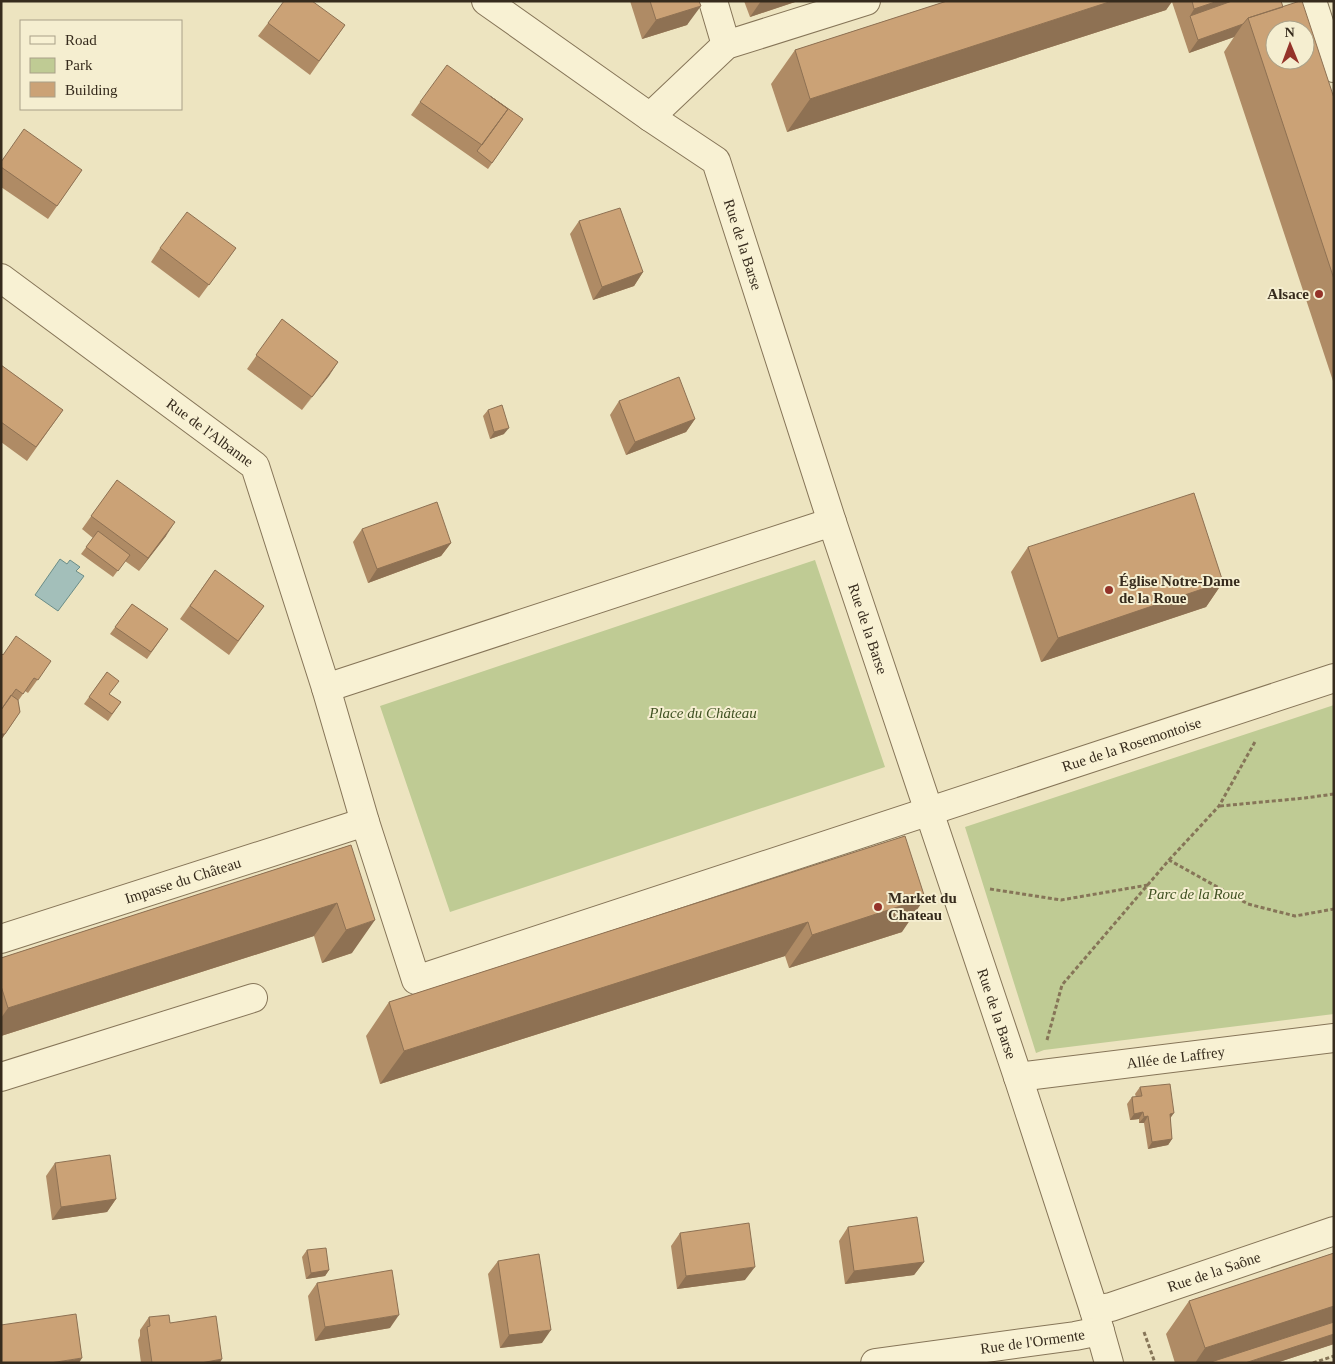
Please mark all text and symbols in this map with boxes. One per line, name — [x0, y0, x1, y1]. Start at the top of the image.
legend — [20, 20, 182, 110]
north arrow — [1265, 20, 1315, 70]
text: N — [1285, 25, 1295, 40]
text: Road — [65, 32, 97, 48]
text: Park — [65, 57, 93, 73]
text: Building — [65, 82, 118, 98]
street label: Rue de la Barse — [721, 197, 765, 292]
place label: Alsace — [1267, 286, 1309, 302]
marker: Alsace — [1313, 288, 1325, 300]
street label: Rue de l'Albanne — [164, 395, 257, 470]
place label: Église Notre-Dame de la Roue — [1119, 573, 1240, 606]
street label: Rue de la Barse — [845, 581, 891, 677]
marker: Église Notre-Dame de la Roue — [1103, 584, 1115, 596]
park label: Place du Château — [648, 705, 757, 721]
street label: Rue de la Rosemontoise — [1060, 714, 1204, 775]
street label: Impasse du Château — [123, 854, 243, 907]
park label: Parc de la Roue — [1147, 886, 1245, 902]
place label: Market du Chateau — [888, 890, 957, 923]
marker: Market du Chateau — [872, 901, 884, 913]
street label: Rue de la Barse — [974, 966, 1020, 1061]
street label: Allée de Laffrey — [1126, 1043, 1226, 1072]
street label: Rue de la Saône — [1165, 1249, 1263, 1295]
street label: Rue de l'Ormente — [979, 1326, 1087, 1357]

